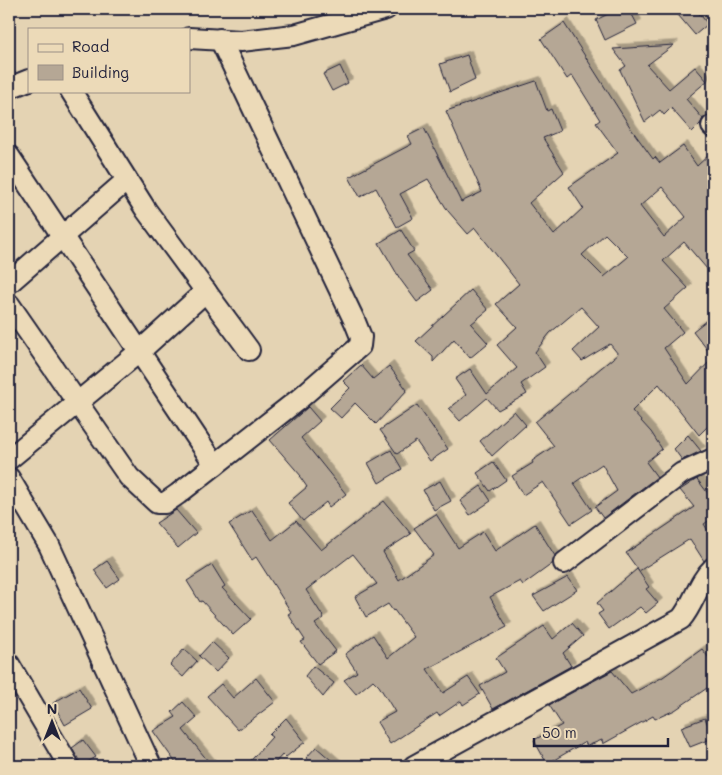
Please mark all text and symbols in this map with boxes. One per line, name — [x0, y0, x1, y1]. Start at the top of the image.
legend — [28, 28, 190, 92]
text: Road — [72, 36, 109, 56]
text: Building — [72, 62, 129, 82]
north arrow — [28, 698, 78, 748]
text: N — [47, 699, 57, 718]
scale bar — [534, 715, 668, 747]
text: 50 m — [542, 722, 577, 742]

